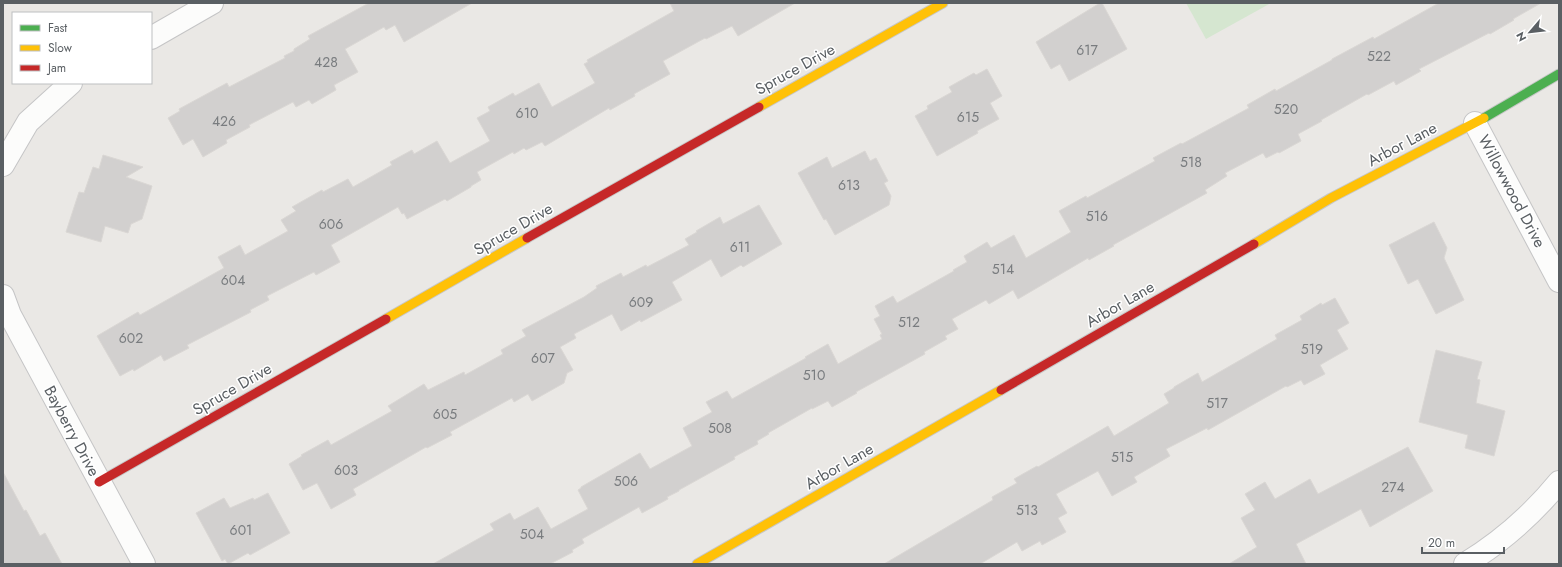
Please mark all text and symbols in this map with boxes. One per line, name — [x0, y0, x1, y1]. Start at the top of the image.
legend — [12, 12, 152, 84]
north arrow — [1510, 12, 1550, 52]
text: Fast — [48, 19, 67, 37]
text: N — [1512, 29, 1530, 44]
street label: Spruce Drive — [751, 38, 839, 100]
text: Slow — [48, 39, 73, 57]
house number: 617 — [1076, 40, 1099, 60]
house number: 522 — [1367, 46, 1391, 66]
house number: 428 — [314, 52, 338, 72]
text: Jam — [46, 59, 66, 77]
house number: 520 — [1274, 99, 1298, 119]
house number: 610 — [516, 103, 538, 123]
house number: 615 — [957, 107, 979, 127]
house number: 426 — [212, 111, 236, 131]
street label: Arbor Lane — [1363, 116, 1441, 172]
street label: Willowwood Drive — [1473, 130, 1551, 252]
house number: 518 — [1180, 152, 1202, 172]
house number: 613 — [838, 175, 860, 195]
street label: Spruce Drive — [469, 197, 557, 261]
house number: 516 — [1086, 206, 1108, 226]
house number: 606 — [319, 214, 343, 234]
house number: 611 — [730, 237, 750, 257]
house number: 514 — [992, 259, 1014, 279]
house number: 604 — [221, 270, 245, 290]
street label: Arbor Lane — [1081, 275, 1159, 333]
house number: 609 — [629, 292, 653, 312]
house number: 512 — [898, 312, 920, 332]
house number: 602 — [119, 328, 143, 348]
house number: 519 — [1301, 339, 1323, 359]
house number: 607 — [531, 348, 556, 368]
street label: Spruce Drive — [188, 357, 276, 421]
house number: 510 — [803, 365, 825, 385]
street label: Bayberry Drive — [38, 382, 106, 480]
house number: 517 — [1206, 393, 1228, 413]
house number: 605 — [433, 404, 457, 424]
house number: 508 — [708, 418, 732, 438]
street label: Arbor Lane — [800, 437, 878, 495]
house number: 515 — [1111, 447, 1133, 467]
house number: 603 — [334, 460, 358, 480]
house number: 506 — [614, 471, 638, 491]
house number: 274 — [1381, 477, 1405, 497]
house number: 513 — [1016, 500, 1038, 520]
house number: 601 — [230, 520, 252, 540]
house number: 504 — [520, 524, 544, 544]
scale bar — [1422, 529, 1504, 555]
text: 20 m — [1428, 534, 1455, 552]

